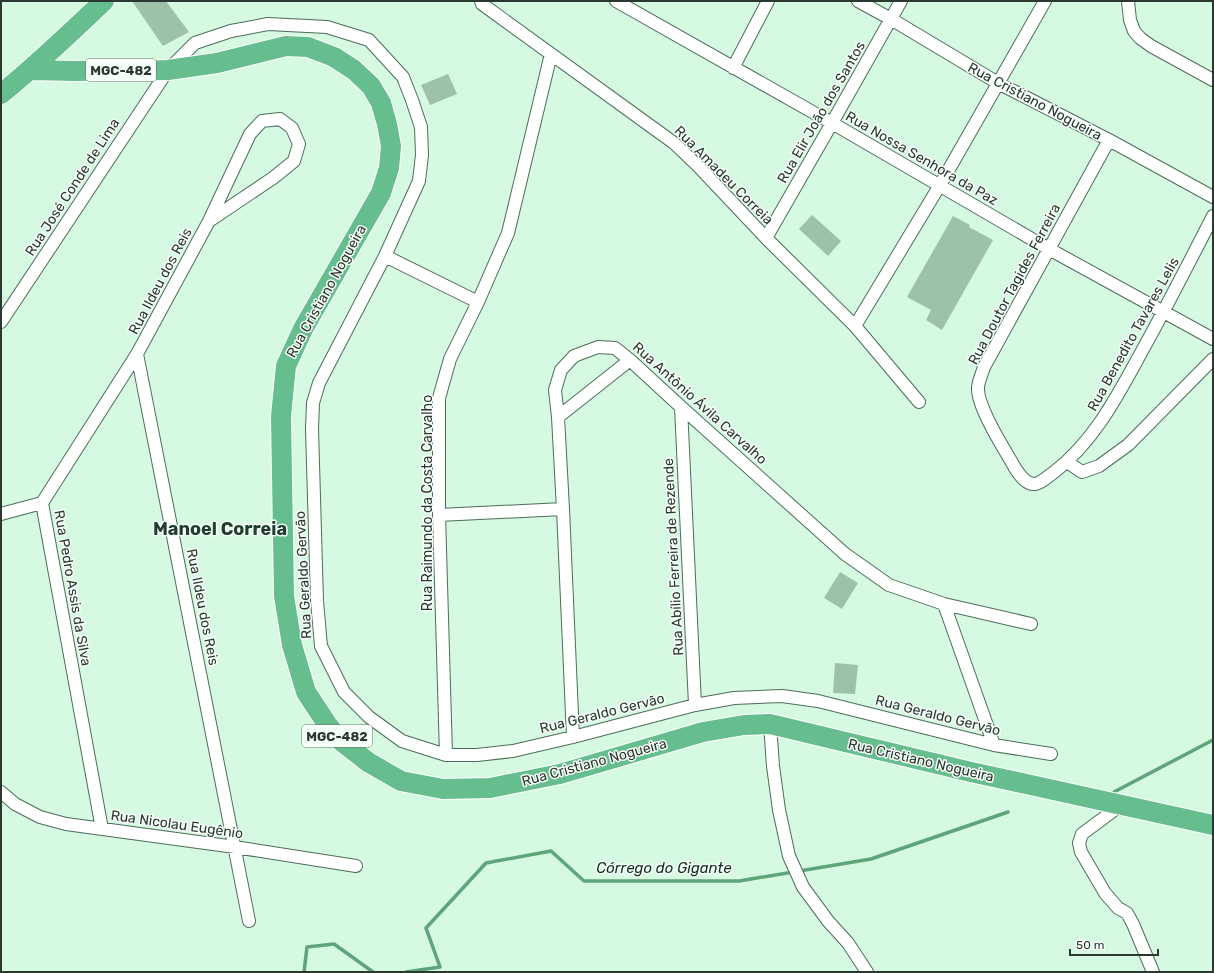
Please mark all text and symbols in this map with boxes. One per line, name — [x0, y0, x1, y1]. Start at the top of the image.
street label: Rua Elir João dos Santos — [774, 38, 869, 186]
road number: MGC-482 — [86, 59, 156, 81]
street label: Rua Cristiano Nogueira — [965, 59, 1105, 144]
street label: Rua Nossa Senhora da Paz — [843, 108, 1001, 209]
street label: Rua José Conde de Lima — [22, 115, 123, 259]
street label: Rua Amadeu Correia — [671, 122, 777, 228]
street label: Rua Doutor Tagides Ferreira — [965, 201, 1064, 368]
street label: Rua Cristiano Nogueira — [283, 222, 370, 361]
street label: Rua Ildeu dos Reis — [125, 225, 196, 337]
street label: Rua Benedito Tavares Lelis — [1084, 254, 1183, 414]
street label: Rua Antônio Ávila Carvalho — [629, 338, 771, 468]
street label: Rua Raimundo da Costa Carvalho — [419, 395, 436, 611]
street label: Rua Abílio Ferreira de Rezende — [660, 458, 687, 656]
street label: Rua Pedro Assis da Silva — [50, 509, 95, 667]
street label: Rua Geraldo Gervão — [292, 511, 315, 639]
district label: Manoel Correia — [153, 518, 287, 540]
street label: Rua Ildeu dos Reis — [183, 547, 222, 667]
street label: Rua Geraldo Gervão — [538, 690, 666, 737]
street label: Rua Geraldo Gervão — [874, 692, 1002, 739]
road number: MGC-482 — [302, 725, 372, 747]
street label: Rua Cristiano Nogueira — [520, 735, 668, 790]
street label: Rua Cristiano Nogueira — [846, 735, 995, 786]
street label: Rua Nicolau Eugênio — [110, 807, 244, 842]
water label: Córrego do Gigante — [596, 859, 732, 877]
scale bar — [1070, 931, 1158, 957]
text: 50 m — [1076, 938, 1104, 952]

